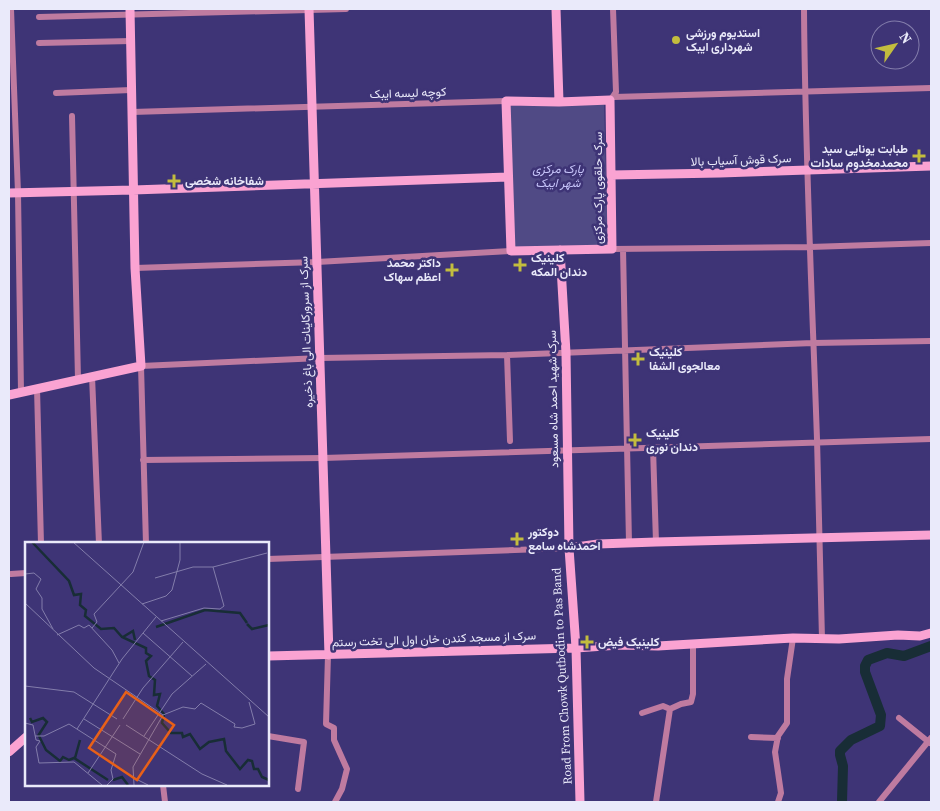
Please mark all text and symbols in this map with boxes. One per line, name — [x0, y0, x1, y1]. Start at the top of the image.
north arrow — [870, 20, 920, 70]
place label: استدیوم ورزشی شهرداری ایبک — [686, 25, 760, 55]
text: N — [895, 28, 917, 48]
marker: استدیوم ورزشی شهرداری ایبک — [670, 34, 682, 46]
street label: کوچه لیسه ایبک — [369, 84, 447, 102]
street label: سرک حلقوی پارک مرکزی — [590, 132, 606, 244]
place label: طبابت یونایی سید محمدمخدوم سادات — [811, 141, 908, 171]
marker: طبابت یونایی سید محمدمخدوم سادات — [912, 149, 926, 163]
street label: سرک قوش آسیاب بالا — [690, 150, 792, 170]
park label: پارک مرکزی شهر ایبک — [532, 161, 584, 191]
place label: شفاخانه شخصی — [185, 173, 264, 189]
marker: شفاخانه شخصی — [167, 174, 181, 188]
place label: کلینیک دندان المکه — [531, 250, 587, 280]
place label: داکتر محمد اعظم سهاک — [384, 255, 441, 285]
street label: سرک از سرورکاینات الی باغ ذخیره — [295, 256, 318, 408]
marker: کلینیک دندان المکه — [513, 258, 527, 272]
marker: داکتر محمد اعظم سهاک — [445, 263, 459, 277]
street label: سرک شهید احمد شاه مسعود — [544, 330, 562, 468]
place label: کلینیک معالجوی الشفا — [649, 344, 721, 374]
marker: کلینیک معالجوی الشفا — [631, 352, 645, 366]
place label: کلینیک دندان نوری — [646, 425, 698, 455]
marker: کلینیک دندان نوری — [628, 433, 642, 447]
place label: دوکتور احمدشاه سامع — [527, 524, 601, 554]
marker: دوکتور احمدشاه سامع — [510, 532, 524, 546]
inset map — [25, 542, 269, 786]
street label: Road From Chowk Qutbodin to Pas Band — [548, 567, 576, 785]
street label: سرک از مسجد کندن خان اول الی تخت رستم — [332, 627, 536, 651]
place label: کلینیک فیض — [598, 634, 660, 650]
marker: کلینیک فیض — [580, 635, 594, 649]

